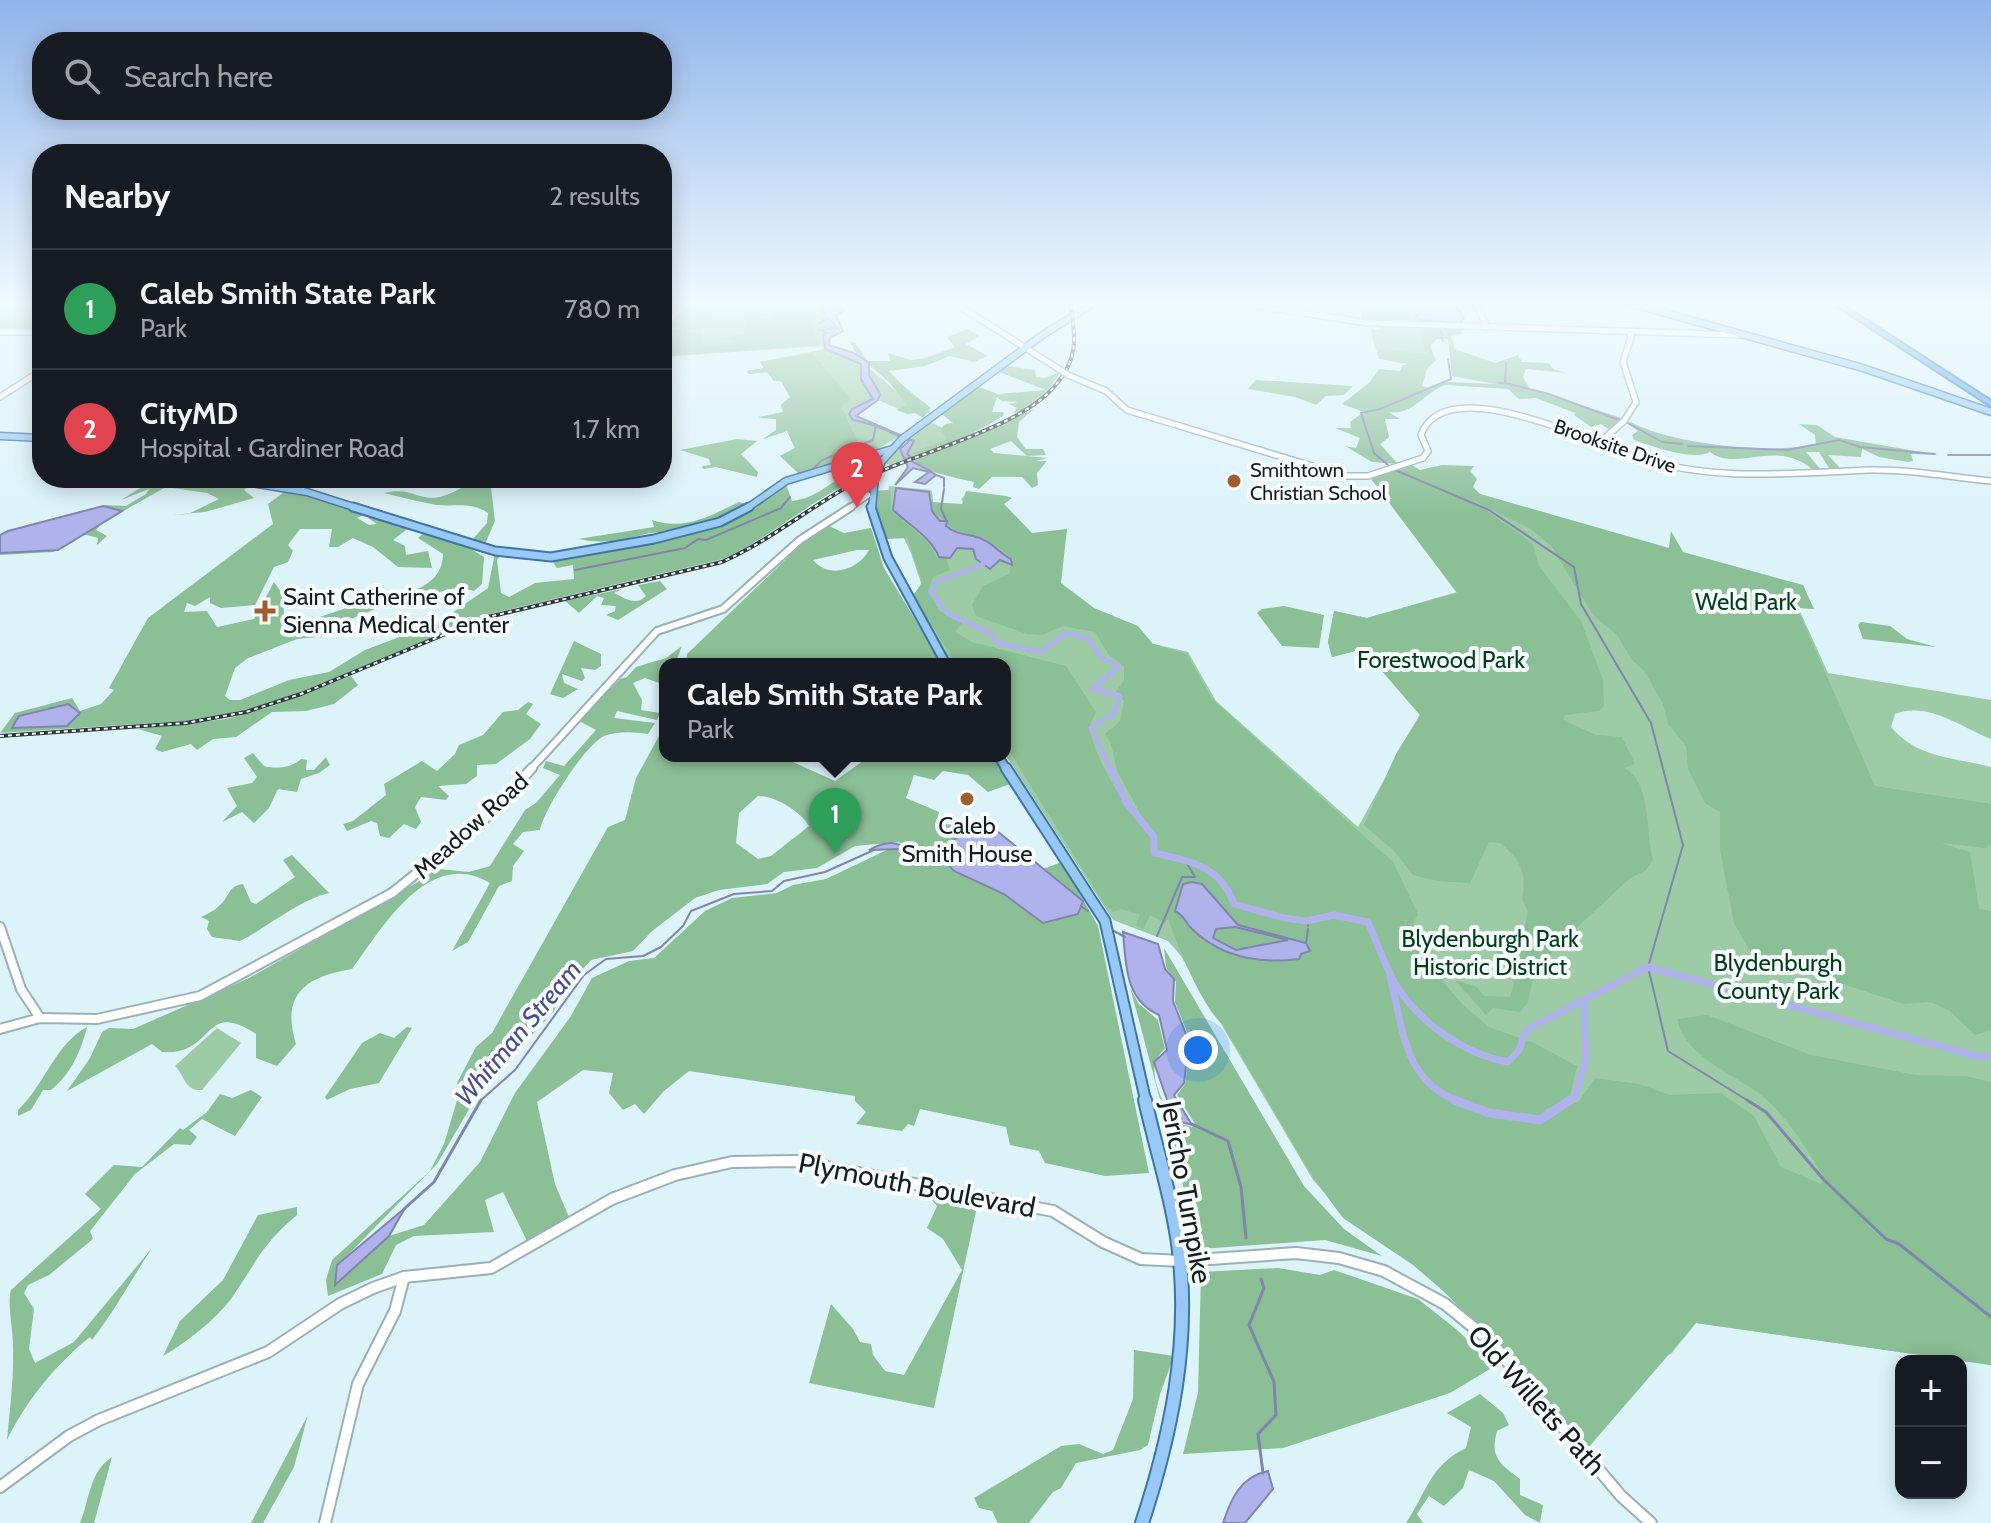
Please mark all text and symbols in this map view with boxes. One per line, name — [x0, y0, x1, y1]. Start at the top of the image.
search box — [32, 32, 672, 120]
icon: search — [60, 54, 104, 98]
text: Search here — [124, 58, 273, 95]
text: Nearby — [64, 175, 171, 217]
text: 2 results — [549, 180, 640, 212]
text: Caleb Smith State Park — [140, 275, 436, 312]
text: 1 — [85, 293, 95, 325]
text: 780 m — [564, 293, 640, 325]
text: Park — [140, 312, 187, 344]
text: CityMD — [140, 395, 238, 432]
text: 2 — [83, 413, 97, 445]
text: 1.7 km — [573, 413, 640, 445]
street label: Brooksite Drive — [1551, 414, 1679, 478]
text: Hospital · Gardiner Road — [140, 432, 404, 464]
pin: 2 — [831, 442, 883, 508]
place label: Smithtown Christian School — [1250, 458, 1387, 505]
marker: Smithtown Christian School — [1225, 472, 1243, 490]
place label: Saint Catherine of Sienna Medical Center — [283, 582, 510, 639]
park label: Weld Park — [1695, 587, 1797, 616]
marker: Saint Catherine of Sienna Medical Center — [254, 600, 276, 622]
park label: Forestwood Park — [1357, 645, 1525, 674]
popup — [659, 658, 1011, 762]
text: Caleb Smith State Park — [687, 676, 983, 713]
text: Park — [687, 713, 734, 745]
street label: Meadow Road — [407, 767, 534, 885]
pin: 1 — [809, 788, 861, 854]
marker: Caleb Smith House — [958, 790, 976, 808]
place label: Caleb Smith House — [901, 811, 1033, 868]
park label: Blydenburgh Park Historic District — [1401, 924, 1579, 981]
park label: Blydenburgh County Park — [1714, 948, 1842, 1005]
water label: Whitman Stream — [448, 954, 588, 1112]
your location — [1178, 1030, 1218, 1070]
street label: Jericho Turnpike — [1154, 1097, 1220, 1286]
street label: Plymouth Boulevard — [796, 1145, 1038, 1225]
street label: Old Willets Path — [1461, 1318, 1613, 1482]
map controls — [1895, 1355, 1967, 1499]
button: + — [1895, 1355, 1967, 1427]
button: − — [1895, 1427, 1967, 1499]

